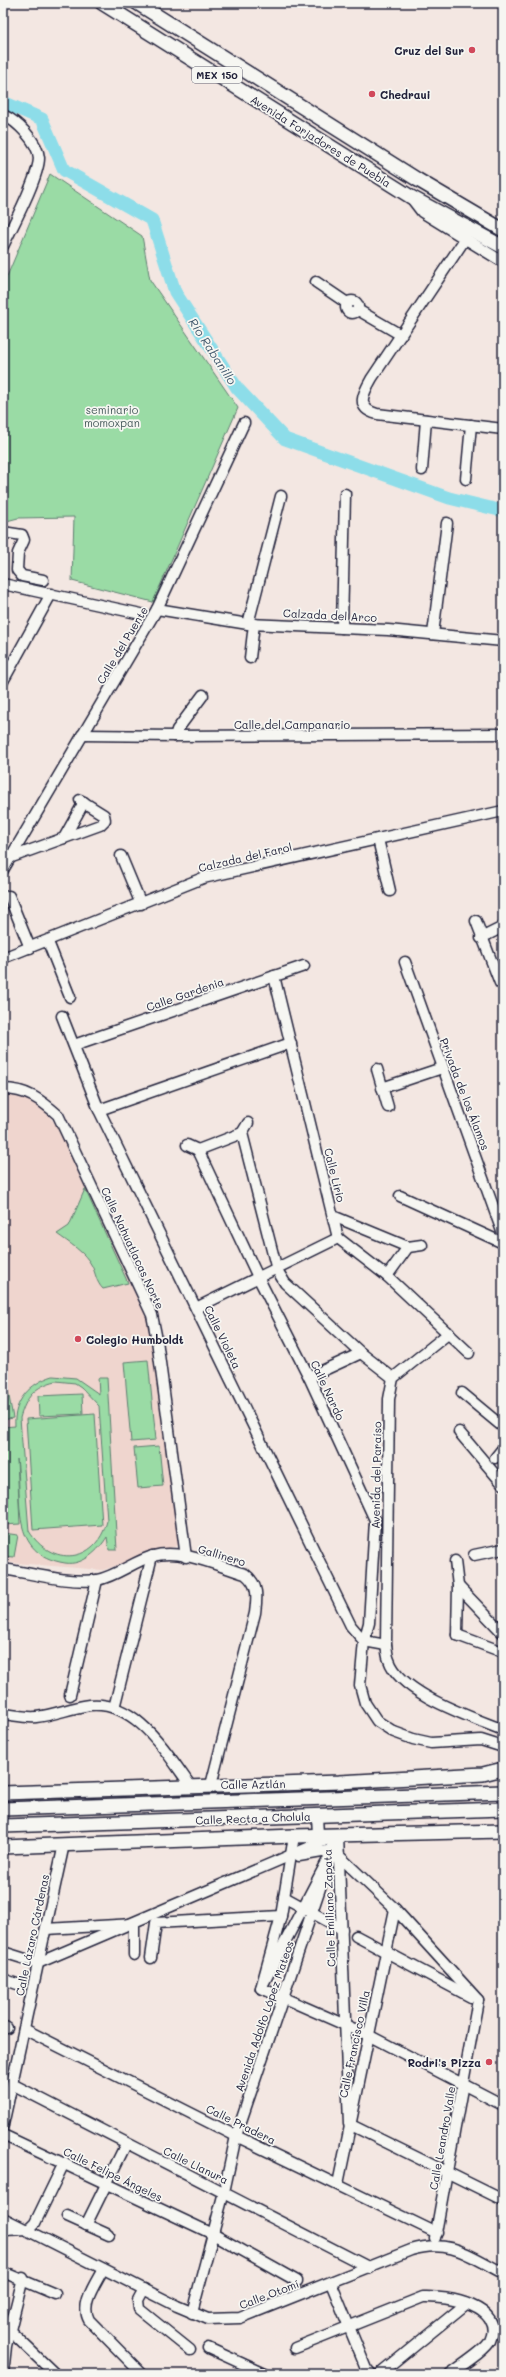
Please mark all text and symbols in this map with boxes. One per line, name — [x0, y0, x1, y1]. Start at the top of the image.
place label: Cruz del Sur — [394, 43, 464, 58]
marker: Cruz del Sur — [467, 45, 477, 55]
road number: MEX 150 — [192, 67, 242, 83]
place label: Chedraui — [380, 87, 431, 102]
marker: Chedraui — [367, 89, 377, 99]
street label: Avenida Forjadores de Puebla — [248, 91, 394, 191]
water label: Río Rabanillo — [186, 315, 240, 387]
park label: seminario momoxpan — [84, 402, 140, 430]
street label: Calle del Puente — [93, 603, 151, 687]
street label: Calzada del Arco — [283, 605, 378, 625]
street label: Calle del Campanario — [234, 717, 351, 732]
street label: Calzada del Farol — [197, 839, 293, 875]
street label: Calle Gardenia — [144, 974, 226, 1014]
street label: Privada de los Álamos — [437, 1036, 493, 1152]
street label: Calle Lirio — [321, 1146, 349, 1204]
street label: Calle Nahuatlacas Norte — [98, 1185, 168, 1312]
street label: Calle Violeta — [201, 1303, 245, 1371]
place label: Colegio Humboldt — [86, 1332, 184, 1347]
marker: Colegio Humboldt — [73, 1334, 83, 1344]
street label: Calle Nardo — [308, 1358, 349, 1423]
street label: Avenida del Paraíso — [368, 1421, 384, 1529]
street label: Gallinero — [196, 1541, 248, 1569]
street label: Calle Aztlán — [220, 1776, 286, 1792]
street label: Calle Recta a Cholula — [195, 1808, 311, 1828]
street label: Calle Emiliano Zapata — [319, 1849, 339, 1967]
street label: Calle Lázaro Cárdenas — [12, 1873, 52, 1997]
street label: Avenida Adolfo López Mateos — [231, 1938, 297, 2094]
street label: Calle Francisco Villa — [335, 1989, 373, 2099]
place label: Rodri's Pizza — [407, 2055, 481, 2070]
marker: Rodri's Pizza — [484, 2057, 494, 2067]
street label: Calle Leandro Valle — [426, 2085, 459, 2191]
street label: Calle Pradera — [204, 2101, 278, 2147]
street label: Calle Felipe Ángeles — [61, 2143, 165, 2205]
street label: Calle Llanura — [161, 2143, 231, 2187]
street label: Calle Otomí — [237, 2276, 301, 2312]

